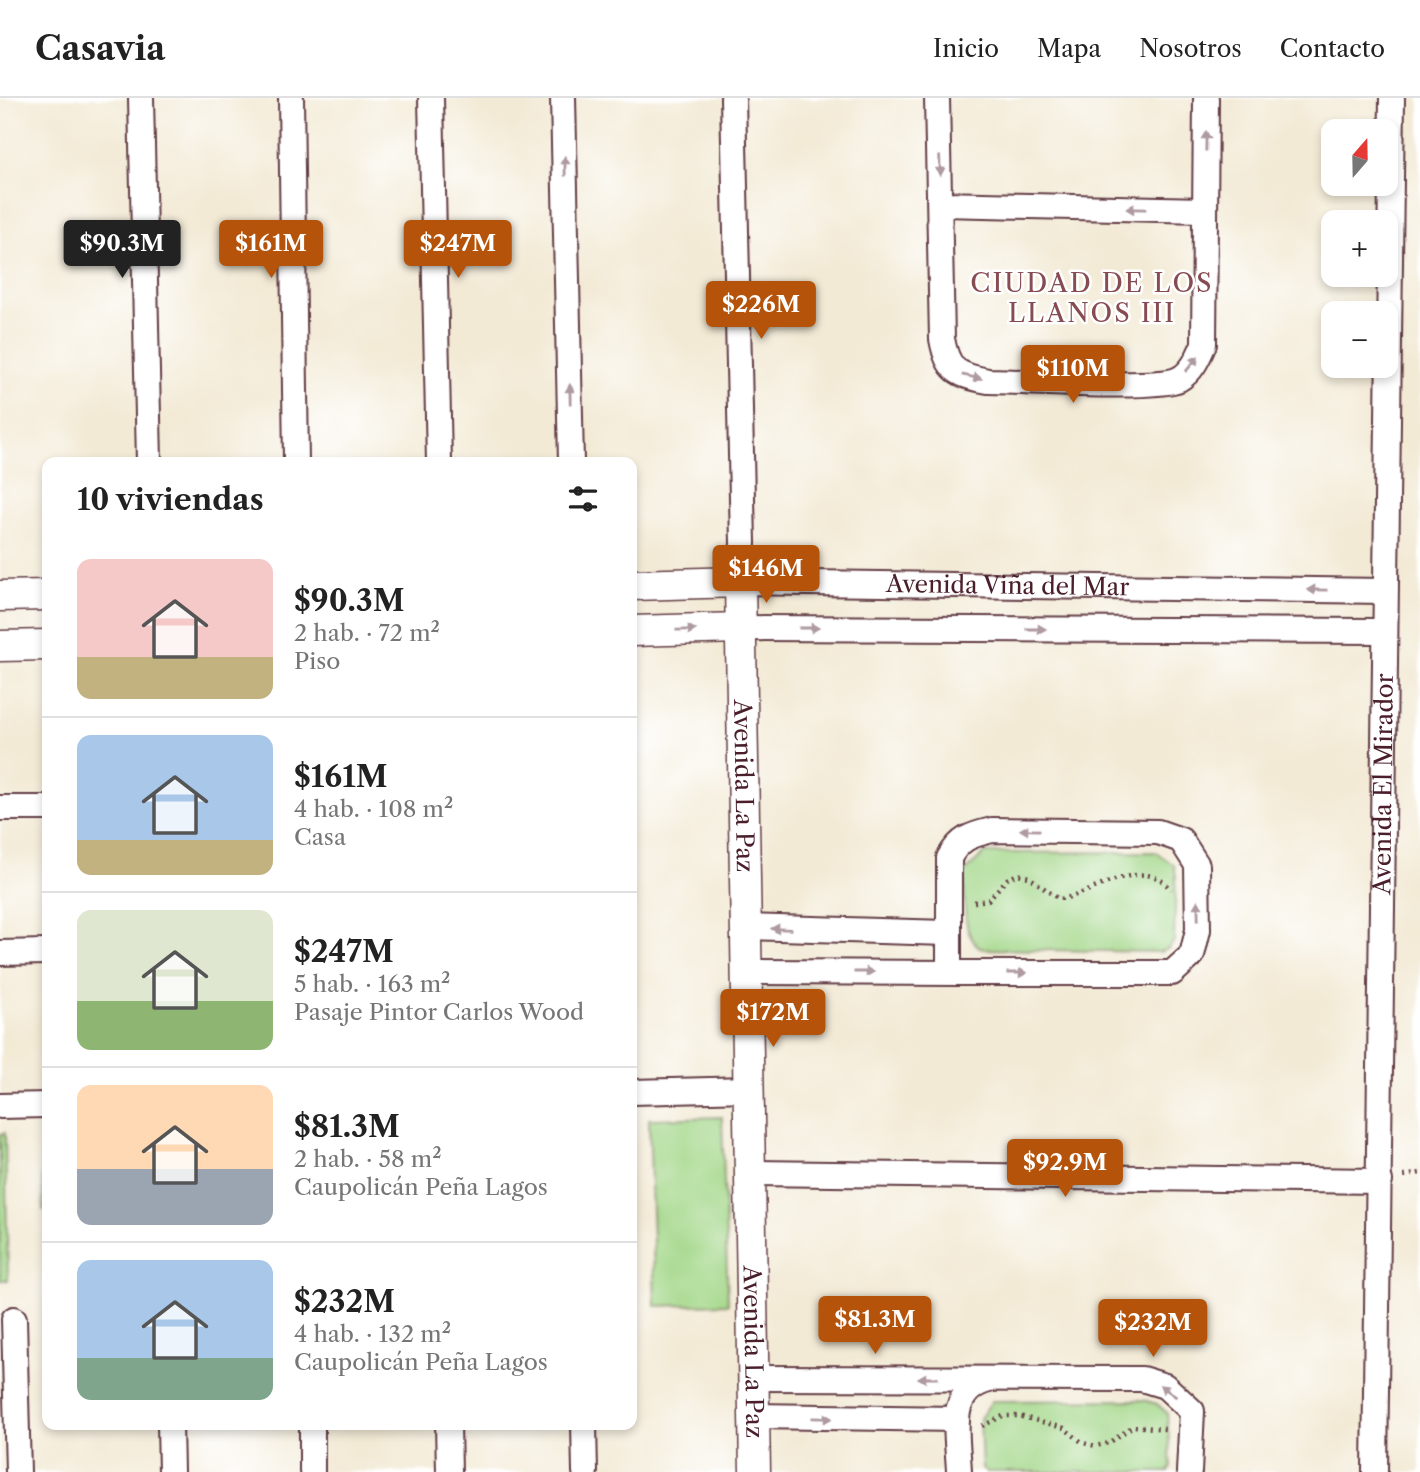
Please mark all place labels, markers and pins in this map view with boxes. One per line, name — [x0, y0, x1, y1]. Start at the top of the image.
pin: $90.3M — [65, 220, 179, 280]
pin: $161M — [222, 220, 320, 280]
pin: $247M — [409, 220, 507, 280]
pin: $226M — [712, 282, 810, 341]
pin: $110M — [1024, 345, 1122, 405]
pin: $146M — [717, 546, 815, 605]
pin: $172M — [724, 990, 822, 1049]
pin: $92.9M — [1008, 1140, 1122, 1199]
pin: $81.3M — [818, 1296, 932, 1356]
pin: $232M — [1104, 1300, 1202, 1359]

